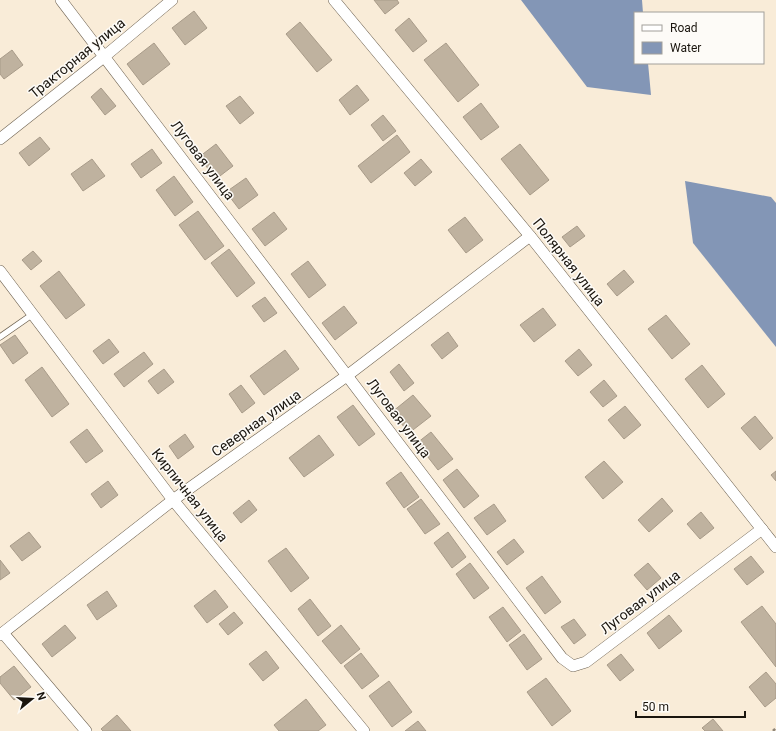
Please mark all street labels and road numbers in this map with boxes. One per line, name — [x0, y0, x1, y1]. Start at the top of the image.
street label: Тракторная улица — [26, 15, 128, 101]
street label: Луговая улица — [168, 117, 238, 203]
street label: Полярная улица — [530, 215, 608, 309]
street label: Луговая улица — [364, 375, 434, 461]
street label: Северная улица — [208, 386, 304, 460]
street label: Кирпичная улица — [149, 445, 231, 545]
street label: Луговая улица — [597, 567, 683, 637]

